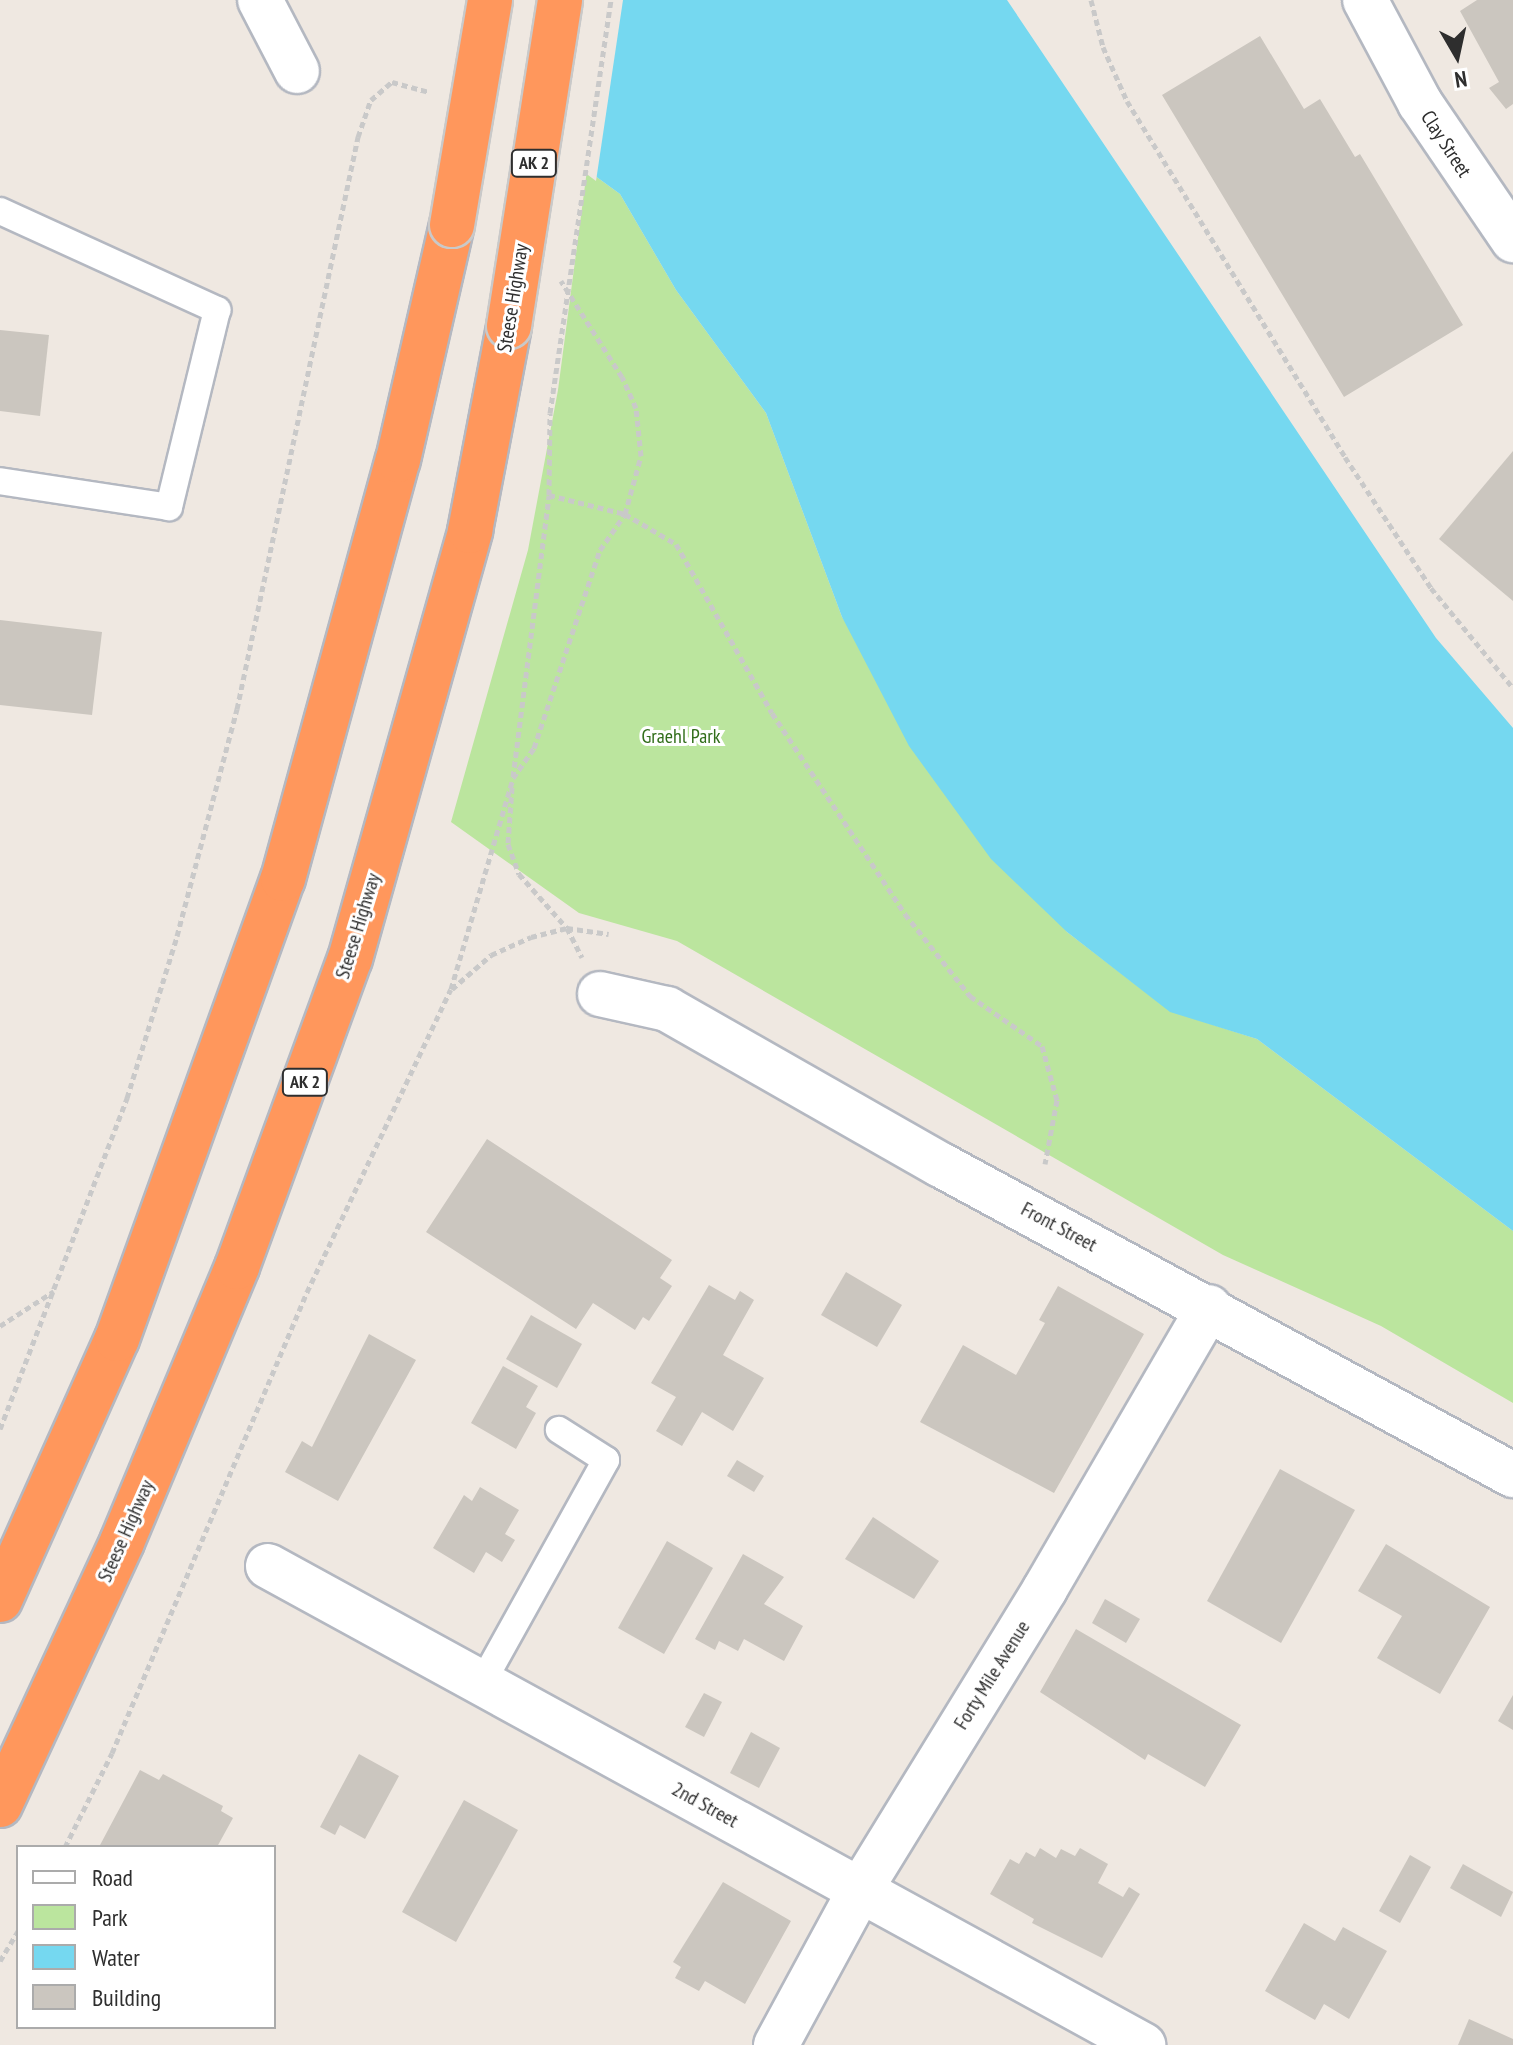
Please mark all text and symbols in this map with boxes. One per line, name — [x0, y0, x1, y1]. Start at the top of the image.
north arrow — [1417, 16, 1497, 96]
text: N — [1453, 65, 1469, 94]
street label: Clay Street — [1416, 106, 1476, 182]
road number: AK 2 — [510, 149, 558, 177]
street label: Steese Highway — [493, 242, 533, 354]
park label: Graehl Park — [642, 724, 720, 748]
street label: Steese Highway — [331, 870, 385, 982]
road number: AK 2 — [281, 1068, 329, 1096]
street label: Front Street — [1017, 1197, 1101, 1257]
street label: Steese Highway — [93, 1476, 159, 1586]
street label: Forty Mile Avenue — [949, 1616, 1035, 1734]
street label: 2nd Street — [668, 1777, 742, 1833]
legend — [16, 1845, 276, 2029]
text: Road — [92, 1862, 133, 1893]
text: Park — [92, 1902, 128, 1933]
text: Water — [92, 1942, 140, 1973]
text: Building — [92, 1982, 161, 2013]

